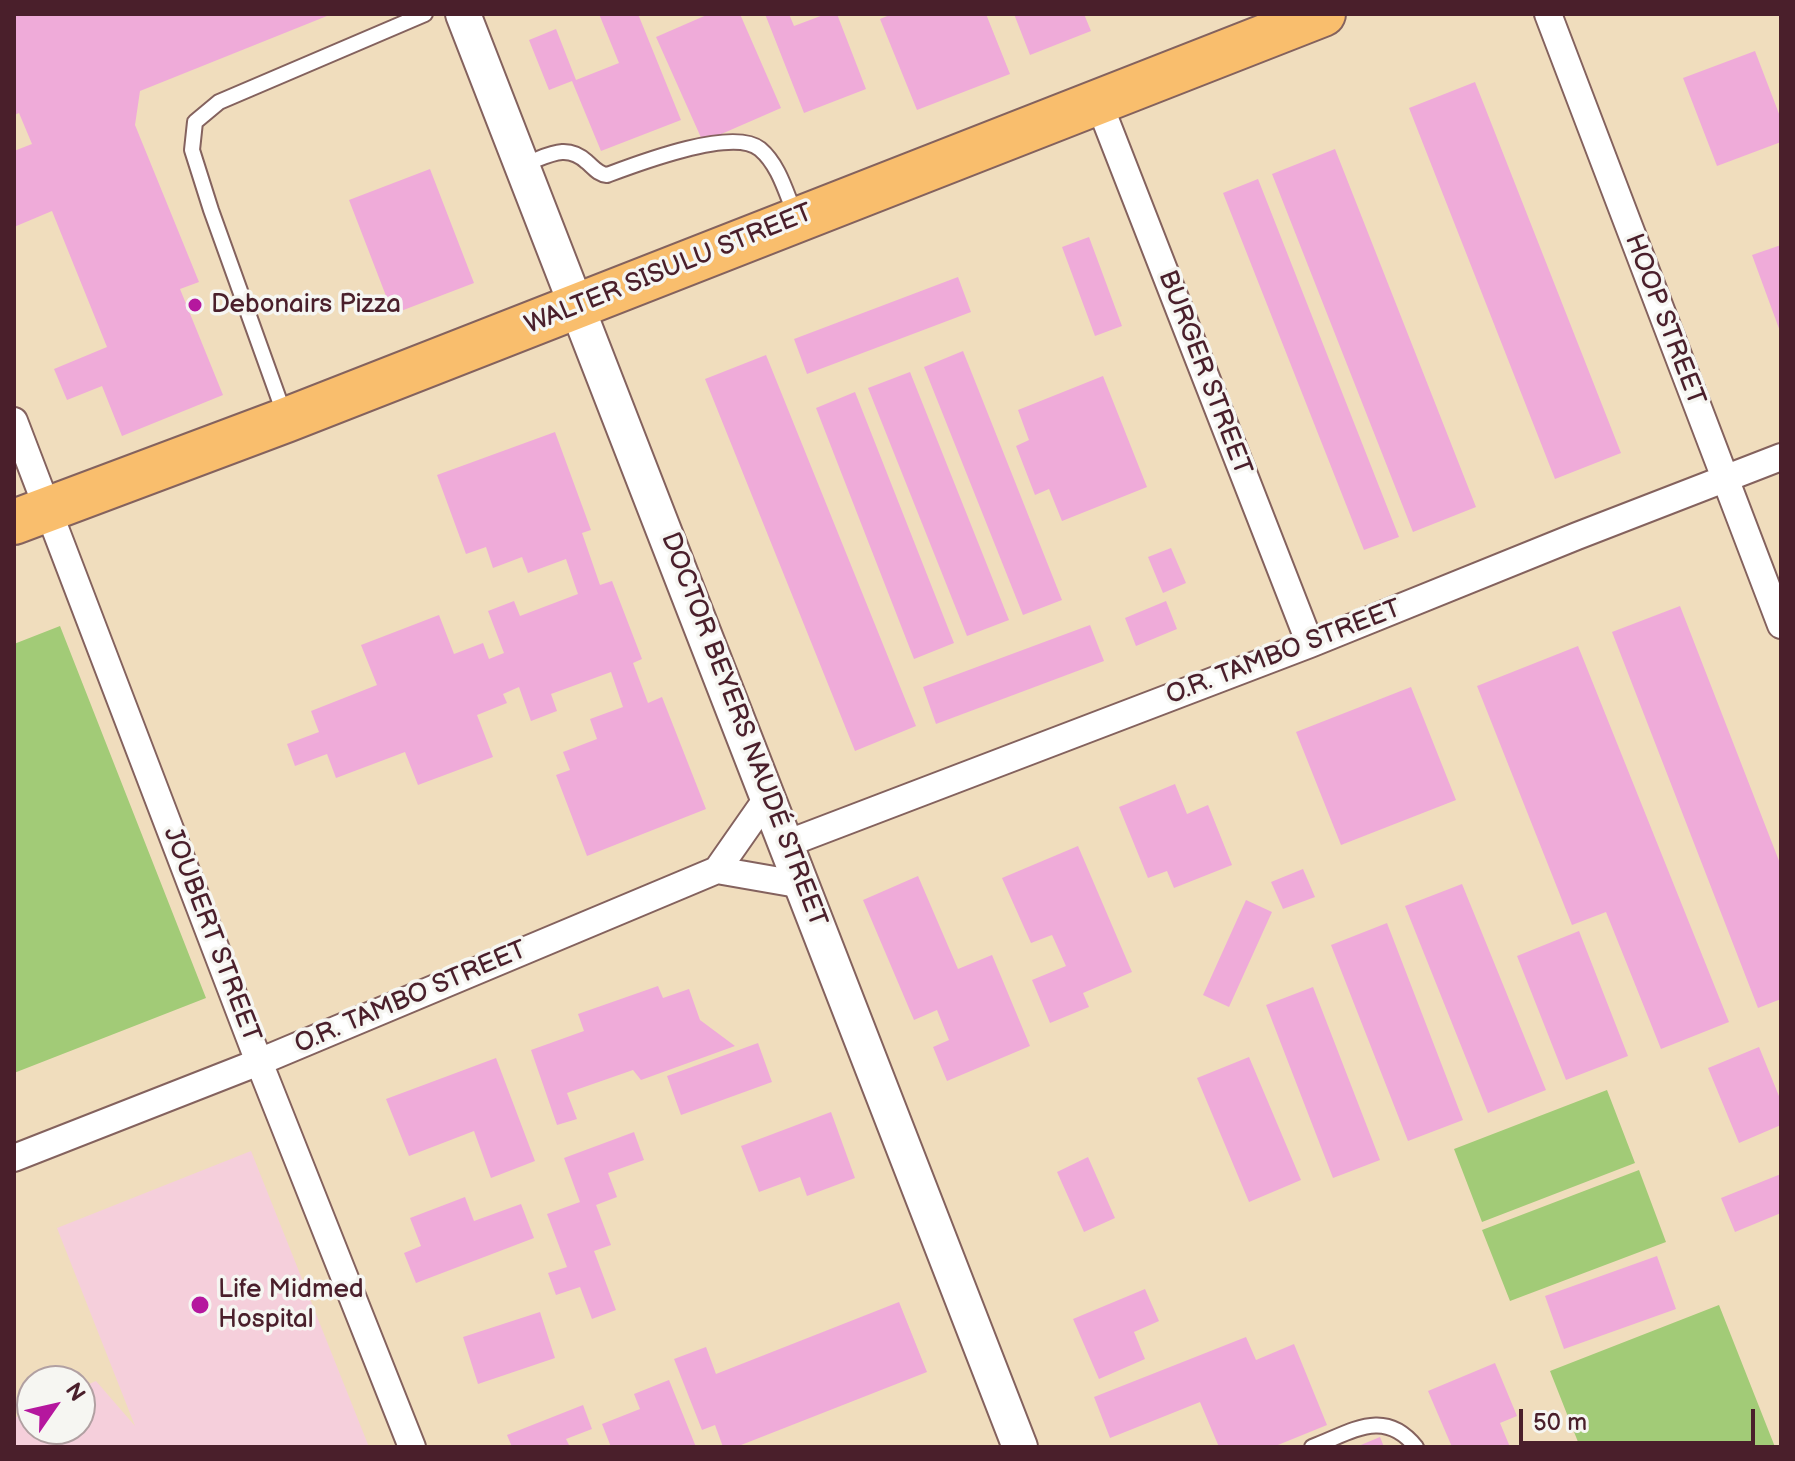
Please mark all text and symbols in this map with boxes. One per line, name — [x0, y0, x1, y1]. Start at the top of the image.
street label: WALTER SISULU STREET — [521, 198, 817, 342]
street label: HOOP STREET — [1617, 230, 1711, 410]
street label: BURGER STREET — [1151, 266, 1257, 480]
place label: Debonairs Pizza — [211, 289, 401, 321]
marker: Debonairs Pizza — [186, 296, 204, 314]
street label: DOCTOR BEYERS NAUDÉ STREET — [653, 528, 833, 932]
street label: O.R. TAMBO STREET — [1162, 594, 1406, 712]
street label: JOUBERT STREET — [156, 823, 266, 1047]
street label: O.R. TAMBO STREET — [290, 935, 532, 1061]
place label: Life Midmed Hospital — [218, 1274, 364, 1336]
marker: Life Midmed Hospital — [189, 1294, 211, 1316]
north arrow — [16, 1365, 96, 1445]
text: N — [59, 1378, 90, 1407]
scale bar — [1523, 1393, 1759, 1443]
text: 50 m — [1533, 1408, 1587, 1437]

